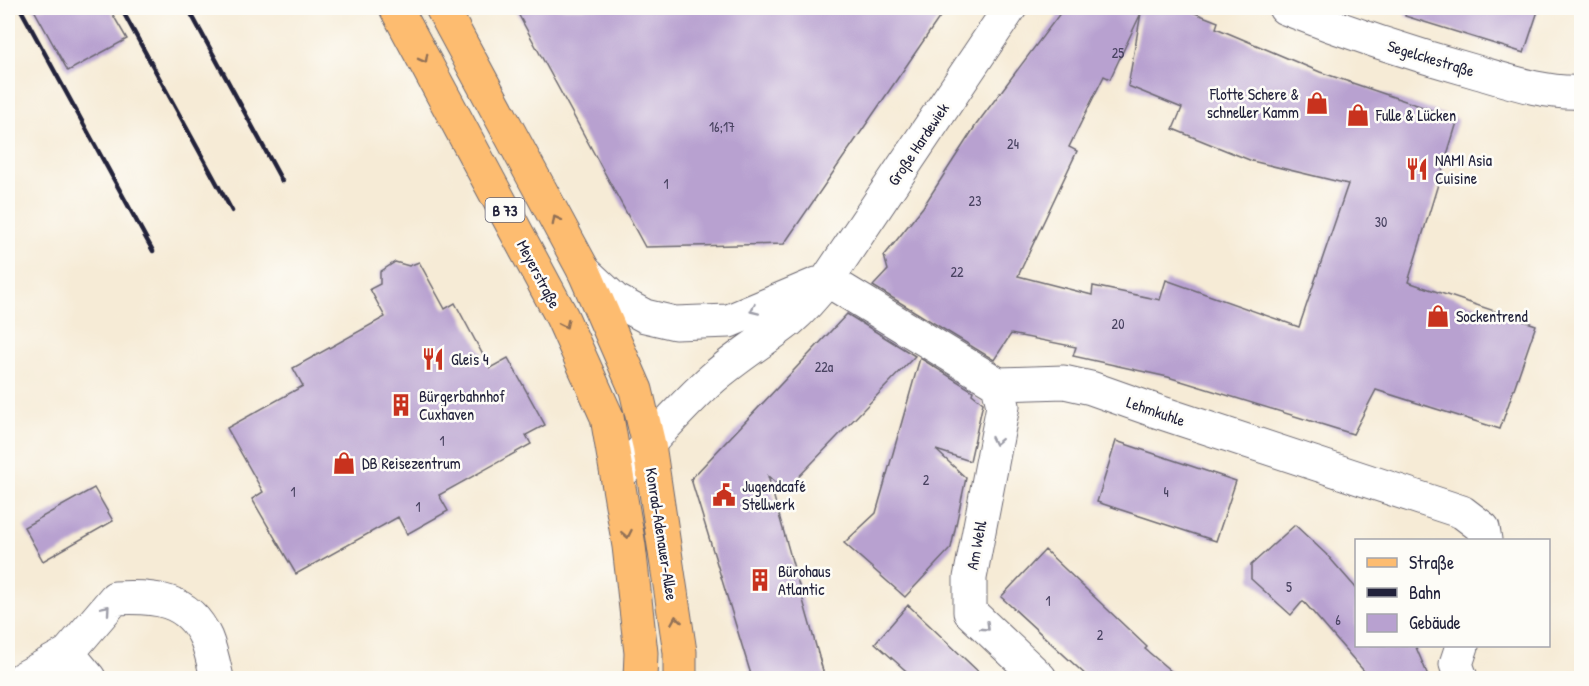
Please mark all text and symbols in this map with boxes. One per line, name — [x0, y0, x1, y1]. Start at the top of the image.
street label: Segelckestraße — [1385, 34, 1478, 82]
house number: 25 — [1112, 43, 1124, 62]
one-way arrow — [417, 53, 428, 63]
place label: Flotte Schere & schneller Kamm — [1207, 83, 1299, 123]
shop icon: Flotte Schere & schneller Kamm — [1304, 90, 1330, 116]
street label: Große Hardewiek — [882, 98, 954, 190]
shop icon: Fulle & Lücken — [1345, 102, 1371, 128]
place label: Fulle & Lücken — [1375, 104, 1456, 126]
house number: 16;17 — [709, 117, 735, 136]
house number: 24 — [1007, 134, 1019, 153]
place label: NAMI Asia Cuisine — [1435, 149, 1492, 189]
restaurant icon: NAMI Asia Cuisine — [1404, 156, 1430, 182]
house number: 1 — [663, 174, 669, 193]
house number: 23 — [969, 191, 981, 210]
road number: B 73 — [486, 198, 524, 222]
house number: 30 — [1375, 212, 1387, 231]
one-way arrow — [552, 216, 563, 226]
street label: Meyerstraße — [512, 236, 566, 312]
house number: 22 — [950, 262, 964, 281]
one-way arrow — [749, 303, 760, 315]
shop icon: Sockentrend — [1425, 303, 1451, 329]
place label: Sockentrend — [1456, 305, 1528, 327]
house number: 20 — [1112, 314, 1124, 333]
one-way arrow — [557, 317, 569, 328]
restaurant icon: Gleis 4 — [420, 346, 446, 372]
place label: Gleis 4 — [451, 348, 489, 370]
house number: 22a — [815, 357, 834, 376]
place label: Bürgerbahnhof Cuxhaven — [419, 385, 505, 425]
street label: Lehmkuhle — [1124, 391, 1189, 431]
building icon: Bürgerbahnhof Cuxhaven — [388, 392, 414, 418]
house number: 1 — [439, 431, 445, 450]
one-way arrow — [990, 436, 1003, 446]
shop icon: DB Reisezentrum — [331, 450, 357, 476]
place label: DB Reisezentrum — [362, 452, 461, 474]
street label: Konrad-Adenauer-Allee — [641, 466, 683, 602]
house number: 2 — [923, 470, 930, 489]
place label: Jugendcafé Stellwerk — [742, 475, 807, 515]
house number: 1 — [290, 482, 296, 501]
public building icon: Jugendcafé Stellwerk — [711, 482, 737, 508]
house number: 4 — [1163, 482, 1169, 501]
house number: 1 — [415, 497, 421, 516]
street label: Am Wehl — [960, 518, 992, 571]
one-way arrow — [620, 528, 633, 538]
legend — [1355, 539, 1550, 647]
text: Straße — [1409, 550, 1454, 575]
place label: Bürohaus Atlantic — [778, 560, 831, 600]
building icon: Bürohaus Atlantic — [747, 567, 773, 593]
house number: 5 — [1286, 577, 1292, 596]
text: Bahn — [1409, 580, 1441, 605]
house number: 1 — [1045, 591, 1051, 610]
one-way arrow — [99, 605, 110, 616]
house number: 6 — [1335, 610, 1341, 629]
text: Gebäude — [1409, 610, 1461, 635]
one-way arrow — [670, 616, 682, 625]
one-way arrow — [978, 619, 989, 630]
house number: 2 — [1097, 625, 1104, 644]

